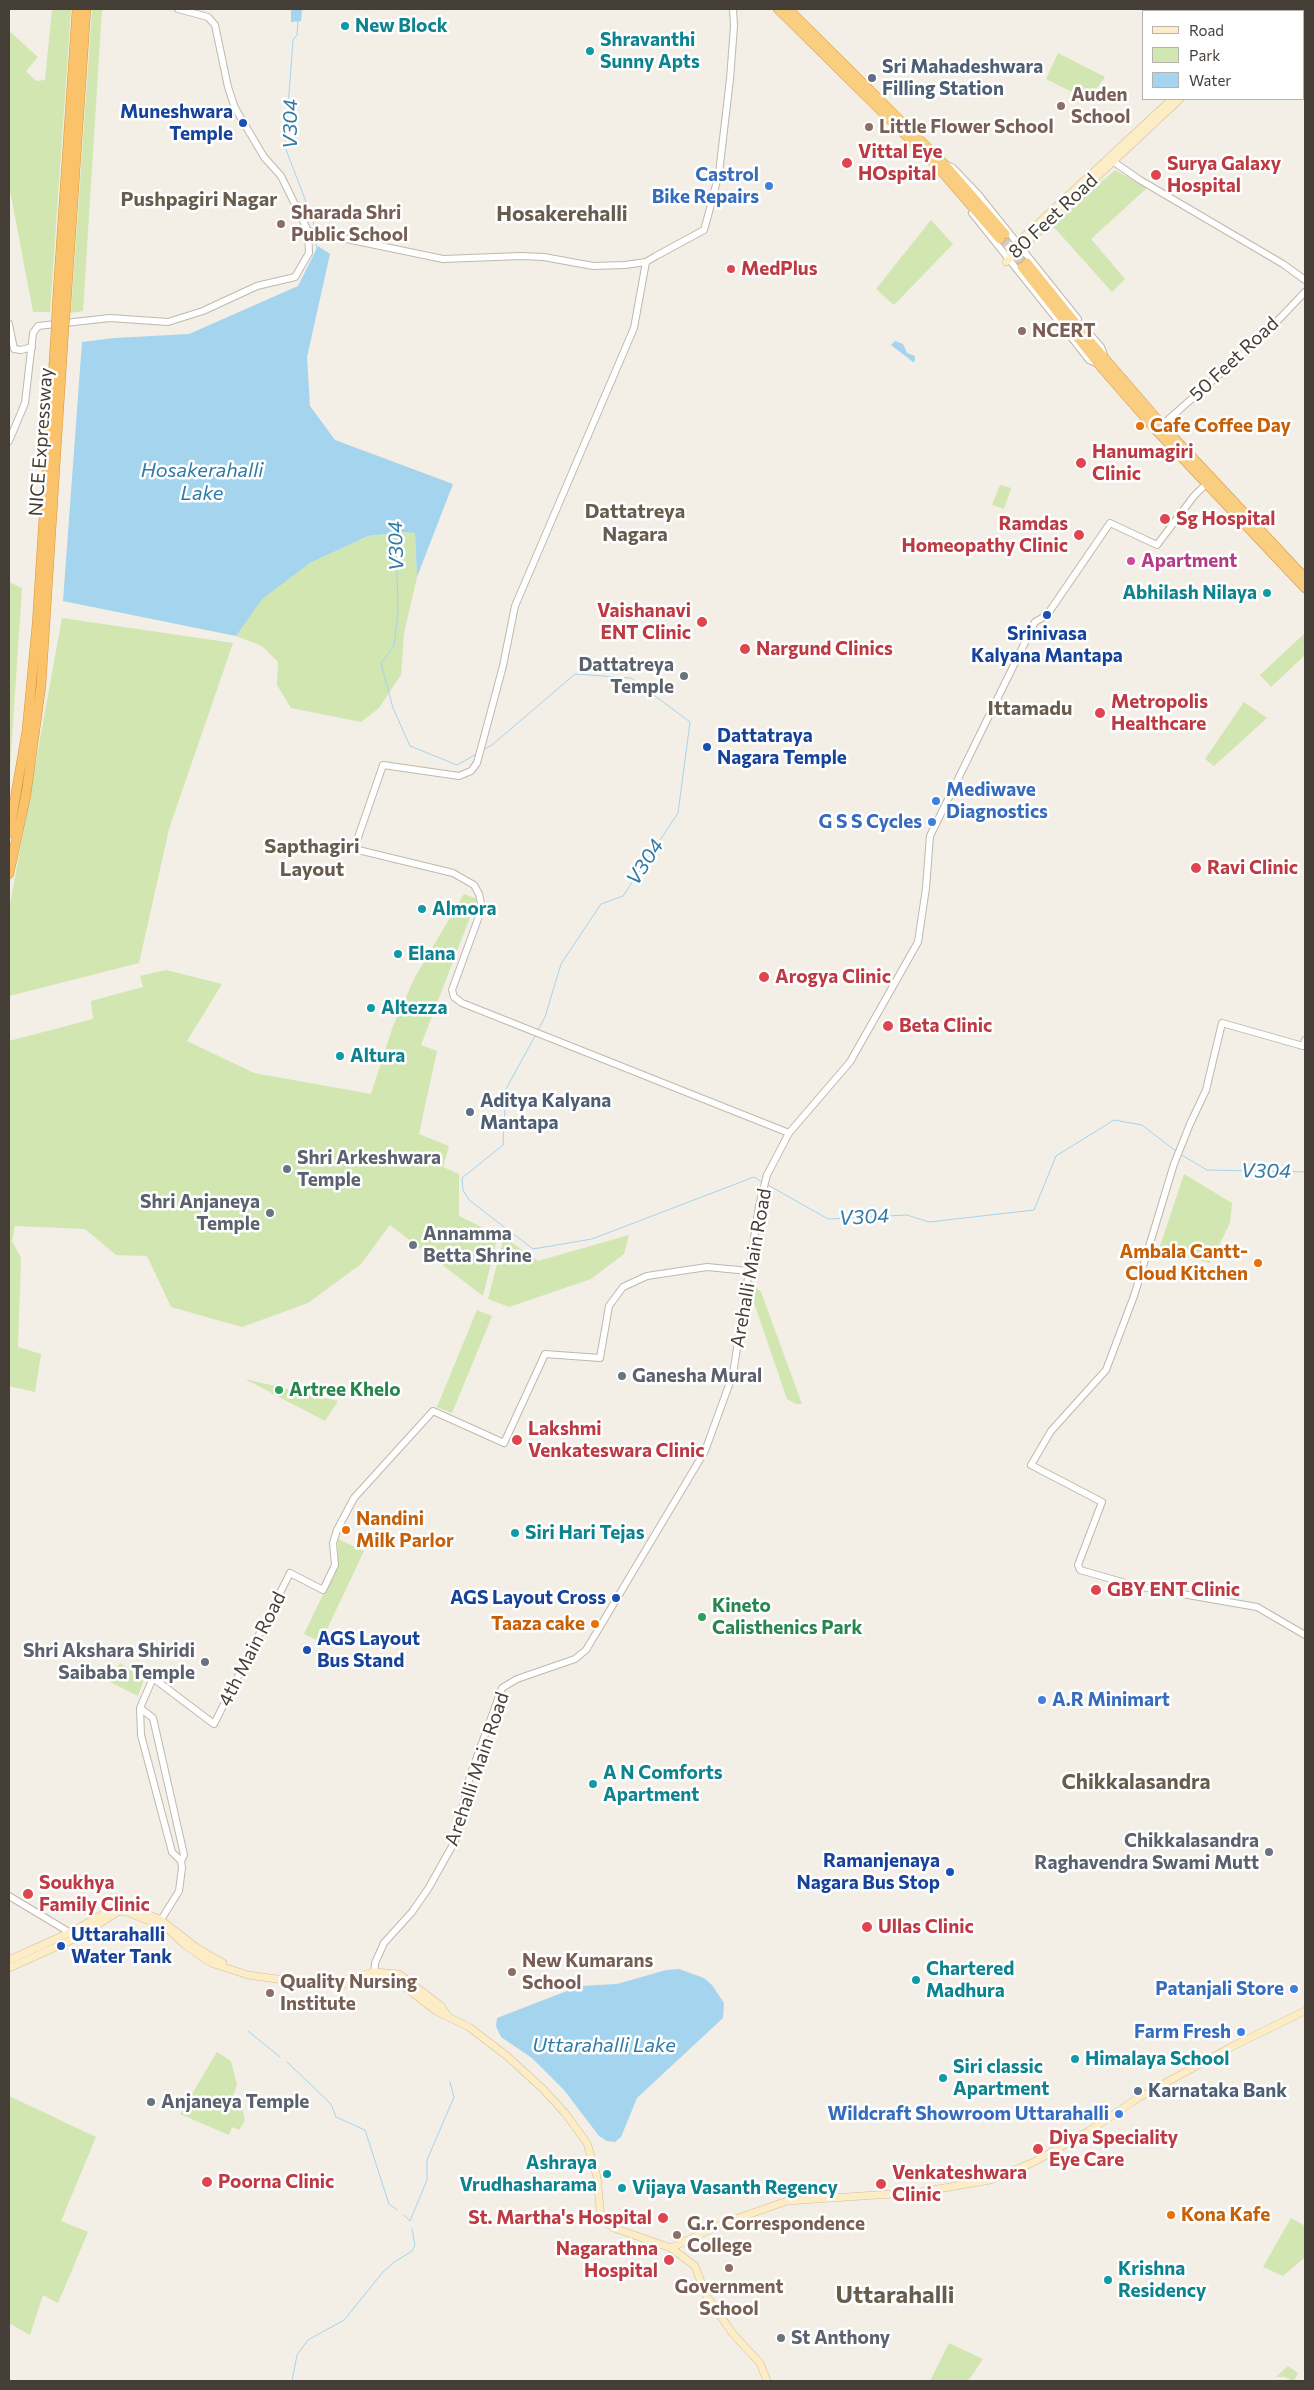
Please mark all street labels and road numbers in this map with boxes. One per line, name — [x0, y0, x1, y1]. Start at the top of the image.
street label: 80 Feet Road — [1004, 169, 1102, 263]
street label: 50 Feet Road — [1185, 312, 1283, 406]
street label: NICE Expressway — [24, 367, 58, 517]
street label: Arehalli Main Road — [726, 1187, 776, 1349]
street label: 4th Main Road — [213, 1588, 291, 1710]
street label: Arehalli Main Road — [440, 1689, 514, 1849]

